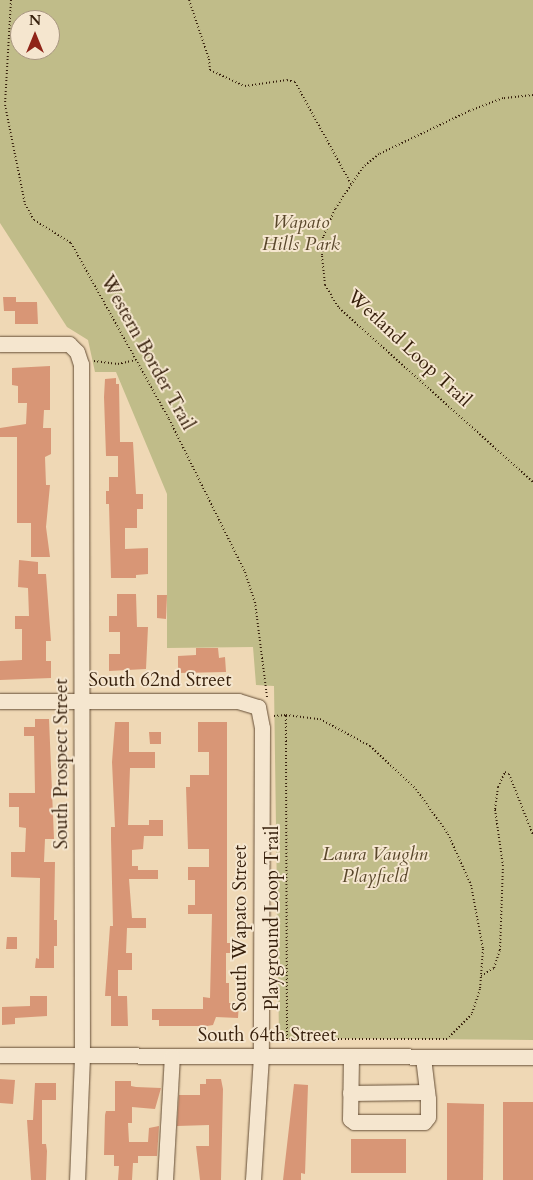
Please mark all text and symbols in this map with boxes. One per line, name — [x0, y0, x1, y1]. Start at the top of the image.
north arrow — [10, 10, 60, 60]
text: N — [29, 11, 41, 30]
park label: Wapato Hills Park — [262, 212, 340, 256]
street label: Western Border Trail — [95, 272, 199, 434]
street label: Wetland Loop Trail — [342, 286, 476, 412]
street label: South 62nd Street — [89, 670, 231, 692]
street label: South Prospect Street — [51, 679, 73, 849]
street label: Playground Loop Trail — [262, 825, 284, 1011]
park label: Laura Vaughn Playfield — [322, 844, 428, 888]
street label: South Wapato Street — [230, 845, 252, 1011]
street label: South 64th Street — [198, 1025, 336, 1047]

